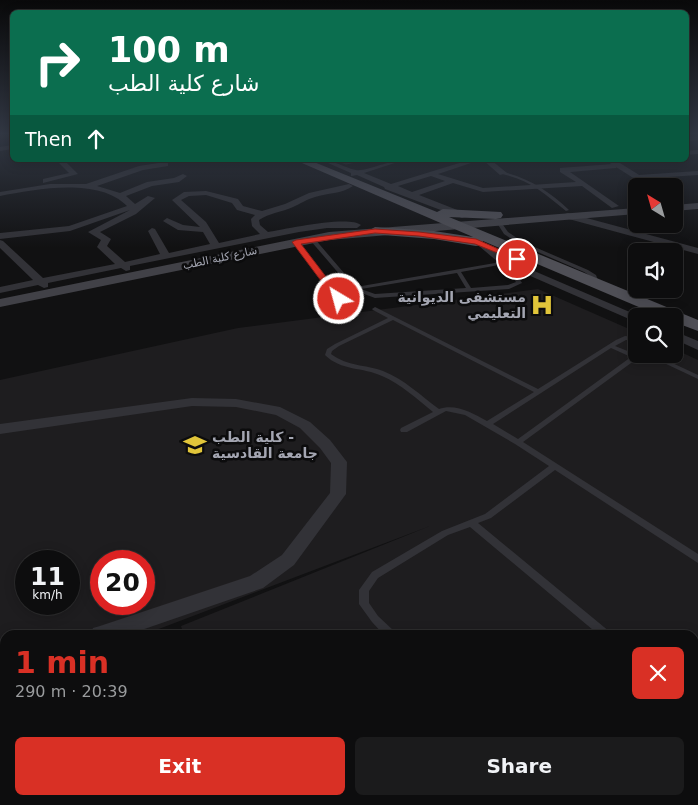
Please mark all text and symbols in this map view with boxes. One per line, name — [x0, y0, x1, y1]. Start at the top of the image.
icon: right — [25, 30, 90, 95]
text: 100 m — [108, 30, 230, 70]
text: شارع كلية الطب — [108, 71, 260, 96]
icon: ahead — [82, 125, 110, 153]
text: Then — [25, 128, 72, 150]
north arrow — [628, 178, 682, 232]
map controls — [628, 178, 683, 363]
pin — [496, 238, 538, 280]
button: sound — [628, 243, 683, 298]
street label: شارع كلية الطب — [182, 244, 258, 272]
icon: arrive — [503, 245, 531, 273]
position arrow — [312, 272, 364, 324]
place label: مستشفى الديوانية التعليمي — [398, 289, 526, 322]
hospital icon: مستشفى الديوانية التعليمي — [529, 292, 555, 318]
button: search — [628, 308, 683, 363]
place label: كلية الطب - جامعة القادسية — [212, 429, 318, 461]
school or university icon: كلية الطب - جامعة القادسية — [182, 432, 208, 458]
speed limit sign: 20 — [90, 550, 155, 615]
text: 11 — [30, 562, 65, 591]
text: km/h — [32, 588, 63, 602]
text: 1 min — [15, 645, 109, 680]
button: close — [632, 647, 684, 699]
text: 290 m · 20:39 — [15, 682, 128, 701]
button: Exit — [15, 737, 345, 795]
button: Share — [355, 737, 684, 795]

